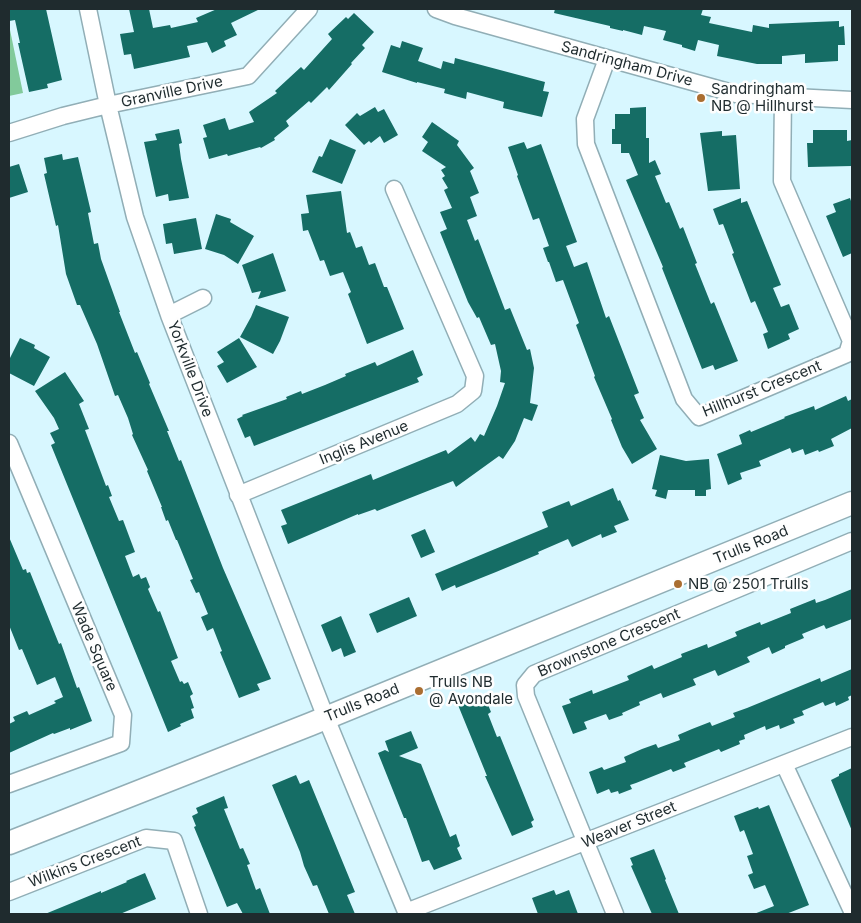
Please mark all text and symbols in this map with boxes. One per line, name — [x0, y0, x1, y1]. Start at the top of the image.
street label: Sandringham Drive — [559, 38, 695, 90]
street label: Granville Drive — [120, 72, 224, 112]
place label: Sandringham NB @ Hillhurst — [711, 80, 813, 115]
marker: Sandringham NB @ Hillhurst — [695, 92, 707, 104]
street label: Yorkville Drive — [163, 318, 217, 420]
street label: Hillhurst Crescent — [700, 357, 824, 421]
street label: Inglis Avenue — [317, 417, 411, 469]
street label: Trulls Road — [711, 522, 791, 568]
place label: NB @ 2501 Trulls — [688, 575, 809, 593]
marker: NB @ 2501 Trulls — [672, 578, 684, 590]
street label: Wade Square — [67, 600, 121, 694]
street label: Brownstone Crescent — [535, 605, 683, 681]
place label: Trulls NB @ Avondale — [429, 673, 513, 708]
street label: Trulls Road — [322, 680, 402, 726]
marker: Trulls NB @ Avondale — [413, 685, 425, 697]
street label: Weaver Street — [579, 798, 679, 852]
street label: Wilkins Crescent — [26, 832, 144, 892]

